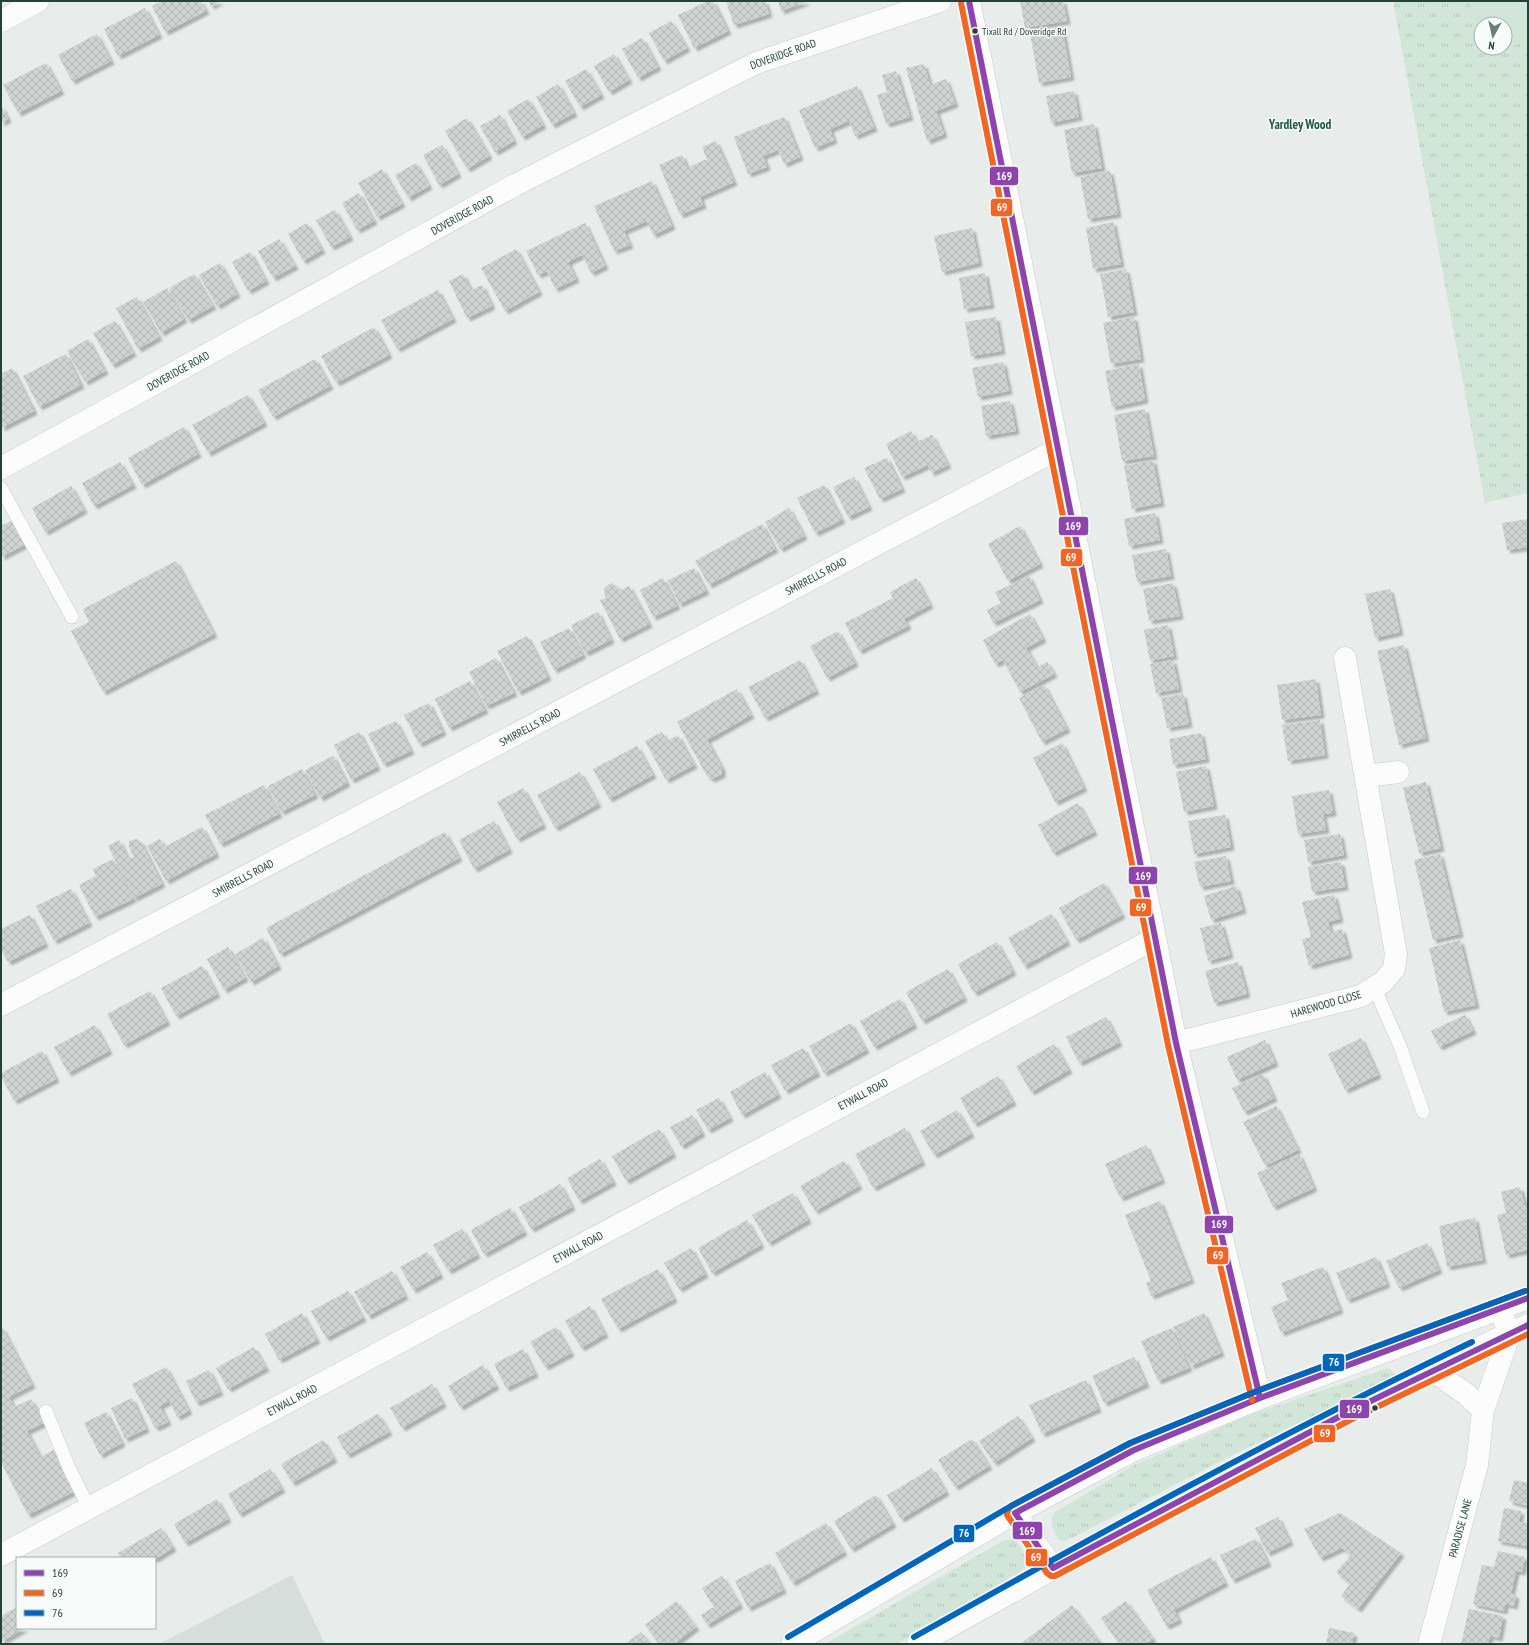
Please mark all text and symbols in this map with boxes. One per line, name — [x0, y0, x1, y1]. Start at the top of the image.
north arrow — [1473, 16, 1513, 56]
place label: Tixall Rd / Doveridge Rd — [982, 25, 1066, 38]
marker: Tixall Rd / Doveridge Rd — [970, 26, 980, 36]
street label: DOVERIDGE ROAD — [748, 36, 818, 72]
text: N — [1488, 39, 1496, 53]
district label: Yardley Wood — [1268, 116, 1331, 133]
line badge: 169 — [989, 166, 1019, 186]
text: 169 — [996, 169, 1012, 183]
street label: DOVERIDGE ROAD — [428, 192, 496, 238]
line badge: 69 — [990, 198, 1013, 217]
text: 69 — [997, 200, 1007, 214]
street label: DOVERIDGE ROAD — [144, 348, 212, 394]
line badge: 169 — [1058, 516, 1089, 536]
text: 169 — [1065, 519, 1081, 533]
line badge: 69 — [1060, 548, 1083, 567]
text: 69 — [1066, 550, 1076, 564]
street label: SMIRRELLS ROAD — [783, 554, 849, 598]
street label: SMIRRELLS ROAD — [497, 705, 563, 749]
street label: SMIRRELLS ROAD — [210, 856, 276, 900]
line badge: 169 — [1128, 866, 1158, 885]
text: 169 — [1135, 869, 1151, 883]
line badge: 69 — [1129, 898, 1152, 917]
text: 69 — [1136, 900, 1146, 914]
street label: HAREWOOD CLOSE — [1289, 987, 1363, 1021]
street label: ETWALL ROAD — [836, 1075, 891, 1113]
line badge: 169 — [1204, 1215, 1234, 1234]
text: 169 — [1211, 1217, 1227, 1231]
street label: ETWALL ROAD — [551, 1228, 606, 1266]
line badge: 69 — [1206, 1246, 1229, 1265]
text: 69 — [1213, 1248, 1223, 1262]
line badge: 76 — [1322, 1353, 1345, 1372]
text: 76 — [1329, 1355, 1339, 1369]
street label: ETWALL ROAD — [265, 1381, 320, 1419]
line badge: 169 — [1339, 1399, 1370, 1419]
text: 169 — [1346, 1402, 1362, 1416]
unlabelled marker — [1370, 1403, 1380, 1413]
line badge: 69 — [1313, 1424, 1336, 1443]
text: 69 — [1320, 1426, 1330, 1440]
street label: PARADISE LANE — [1445, 1497, 1475, 1559]
line badge: 169 — [1012, 1521, 1043, 1540]
line badge: 76 — [953, 1524, 975, 1543]
text: 169 — [1019, 1524, 1035, 1538]
text: 76 — [959, 1526, 969, 1540]
line badge: 69 — [1025, 1548, 1048, 1567]
text: 69 — [1031, 1550, 1041, 1564]
legend — [16, 1557, 156, 1629]
text: 169 — [52, 1565, 68, 1580]
text: 69 — [52, 1585, 63, 1600]
text: 76 — [52, 1605, 63, 1620]

